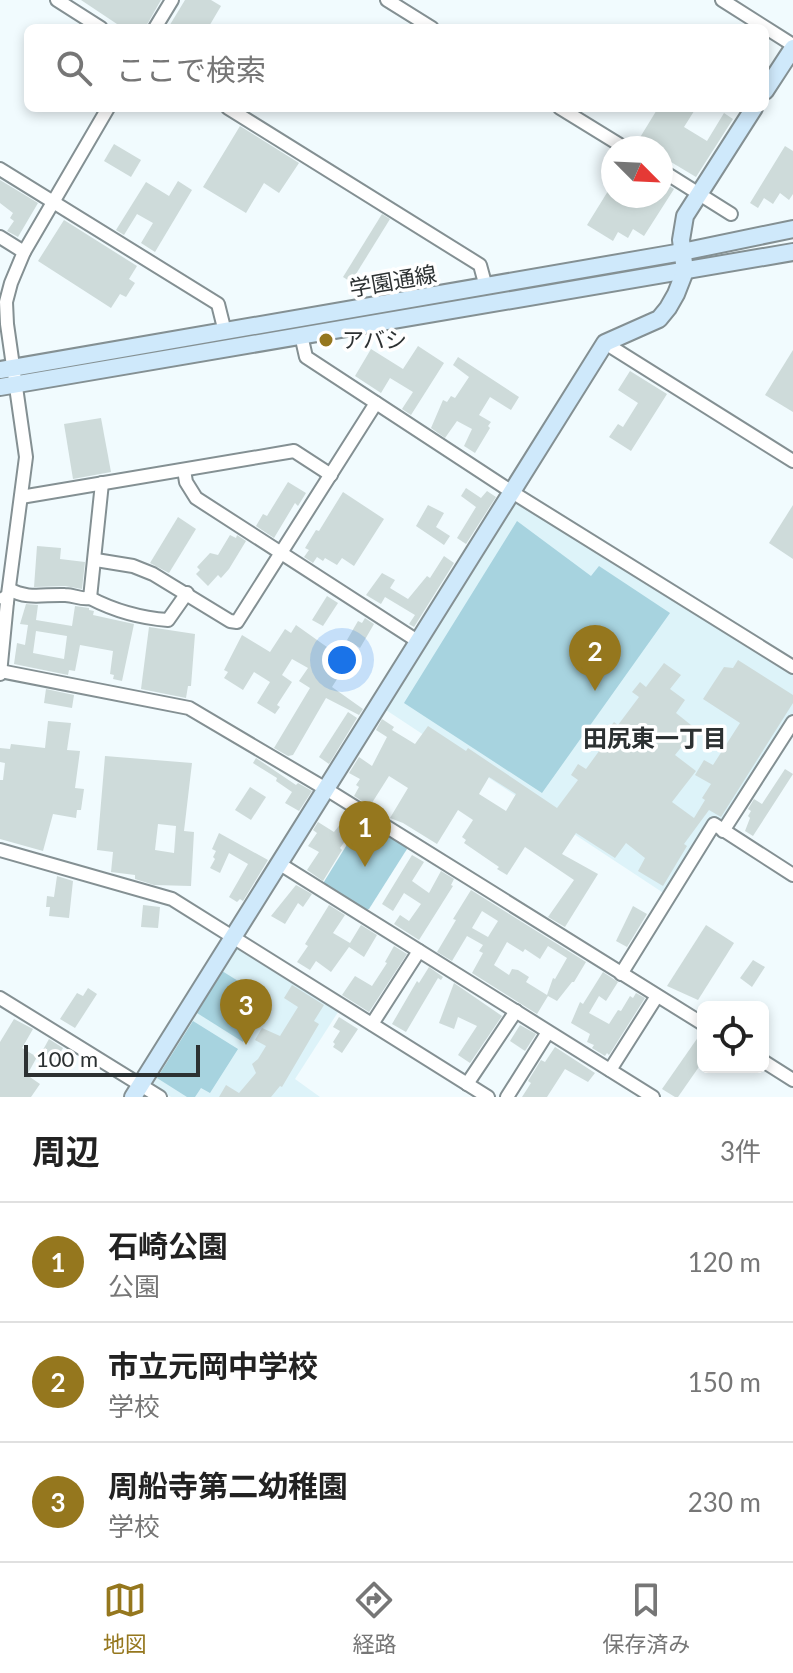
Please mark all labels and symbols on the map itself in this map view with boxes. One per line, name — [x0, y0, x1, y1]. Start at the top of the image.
north arrow — [601, 136, 673, 208]
street label: 学園通線 — [347, 260, 439, 301]
place label: アバシ — [342, 326, 407, 353]
marker: アバシ — [317, 331, 335, 349]
pin: 2 — [569, 625, 621, 691]
your location — [322, 640, 362, 680]
district label: 田尻東一丁目 — [583, 723, 727, 752]
pin: 1 — [339, 801, 391, 867]
pin: 3 — [220, 979, 272, 1045]
scale bar — [24, 1041, 200, 1077]

